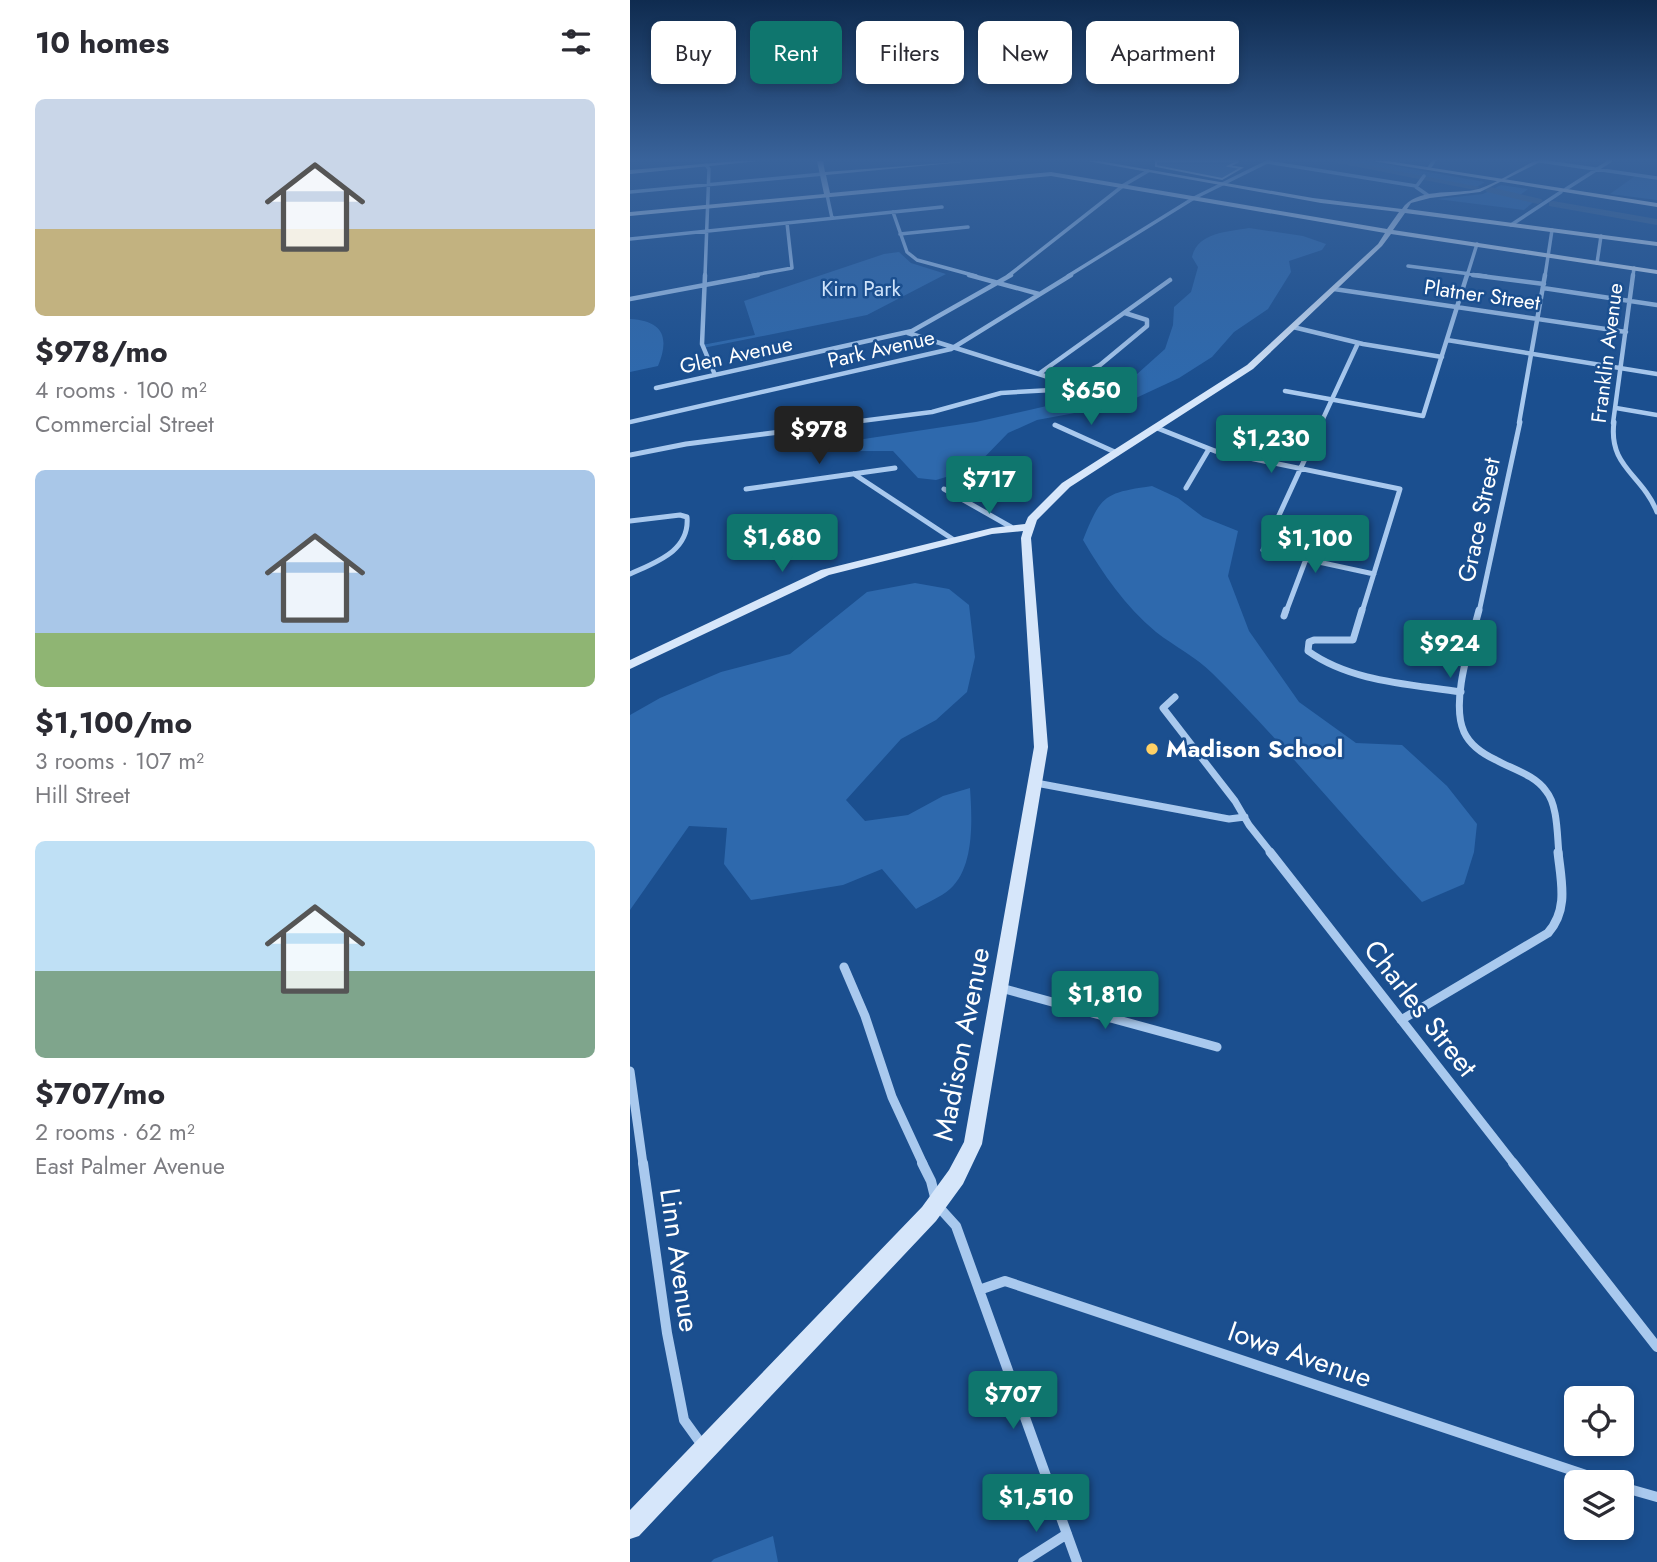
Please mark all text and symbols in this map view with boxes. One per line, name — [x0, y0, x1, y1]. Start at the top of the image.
text: 10 homes — [35, 21, 169, 64]
chip: Buy — [651, 21, 736, 84]
chip: Rent — [750, 21, 842, 84]
chip: Filters — [856, 21, 964, 84]
chip: New — [978, 21, 1072, 84]
chip: Apartment — [1086, 21, 1239, 84]
icon: filters — [557, 23, 595, 61]
icon: home — [252, 144, 378, 270]
street label: Platner Street — [1422, 272, 1542, 318]
park label: Kirn Park — [821, 274, 901, 304]
street label: Franklin Avenue — [1584, 281, 1630, 425]
street label: Park Avenue — [824, 322, 938, 376]
street label: Glen Avenue — [677, 328, 795, 382]
text: $978/mo — [35, 330, 168, 373]
pin: $650 — [1050, 368, 1132, 427]
text: 4 rooms · 100 m² — [35, 373, 207, 407]
text: $650 — [1061, 373, 1121, 407]
pin: $978 — [778, 406, 860, 466]
text: Commercial Street — [35, 407, 214, 441]
text: $978 — [790, 412, 848, 446]
pin: $1,230 — [1214, 416, 1328, 475]
text: $1,230 — [1232, 421, 1310, 455]
street label: Grace Street — [1448, 454, 1509, 585]
pin: $717 — [948, 456, 1030, 516]
text: $717 — [962, 462, 1016, 496]
pin: $1,680 — [725, 514, 839, 574]
icon: home — [252, 515, 378, 641]
pin: $1,100 — [1258, 516, 1372, 575]
text: $1,680 — [743, 520, 821, 554]
text: $1,100 — [1277, 521, 1353, 555]
pin: $924 — [1409, 620, 1491, 680]
text: $924 — [1420, 626, 1480, 660]
text: $1,100/mo — [35, 701, 192, 744]
place label: Madison School — [1166, 731, 1343, 766]
marker: Madison School — [1144, 741, 1160, 757]
text: 3 rooms · 107 m² — [35, 744, 204, 778]
text: Hill Street — [35, 778, 130, 812]
icon: home — [252, 886, 378, 1012]
street label: Charles Street — [1354, 931, 1488, 1086]
street label: Madison Avenue — [923, 944, 1000, 1144]
pin: $1,810 — [1048, 972, 1162, 1031]
text: $1,810 — [1068, 977, 1142, 1011]
text: $707/mo — [35, 1072, 165, 1115]
text: 2 rooms · 62 m² — [35, 1115, 195, 1149]
text: East Palmer Avenue — [35, 1149, 225, 1183]
street label: Linn Avenue — [649, 1185, 710, 1335]
street label: Iowa Avenue — [1222, 1311, 1377, 1398]
pin: $707 — [972, 1372, 1054, 1431]
text: $707 — [984, 1377, 1042, 1411]
map controls — [1564, 1386, 1634, 1540]
button: locate — [1564, 1386, 1634, 1456]
button: layers — [1564, 1470, 1634, 1540]
pin: $1,510 — [979, 1474, 1093, 1534]
text: $1,510 — [998, 1480, 1074, 1514]

